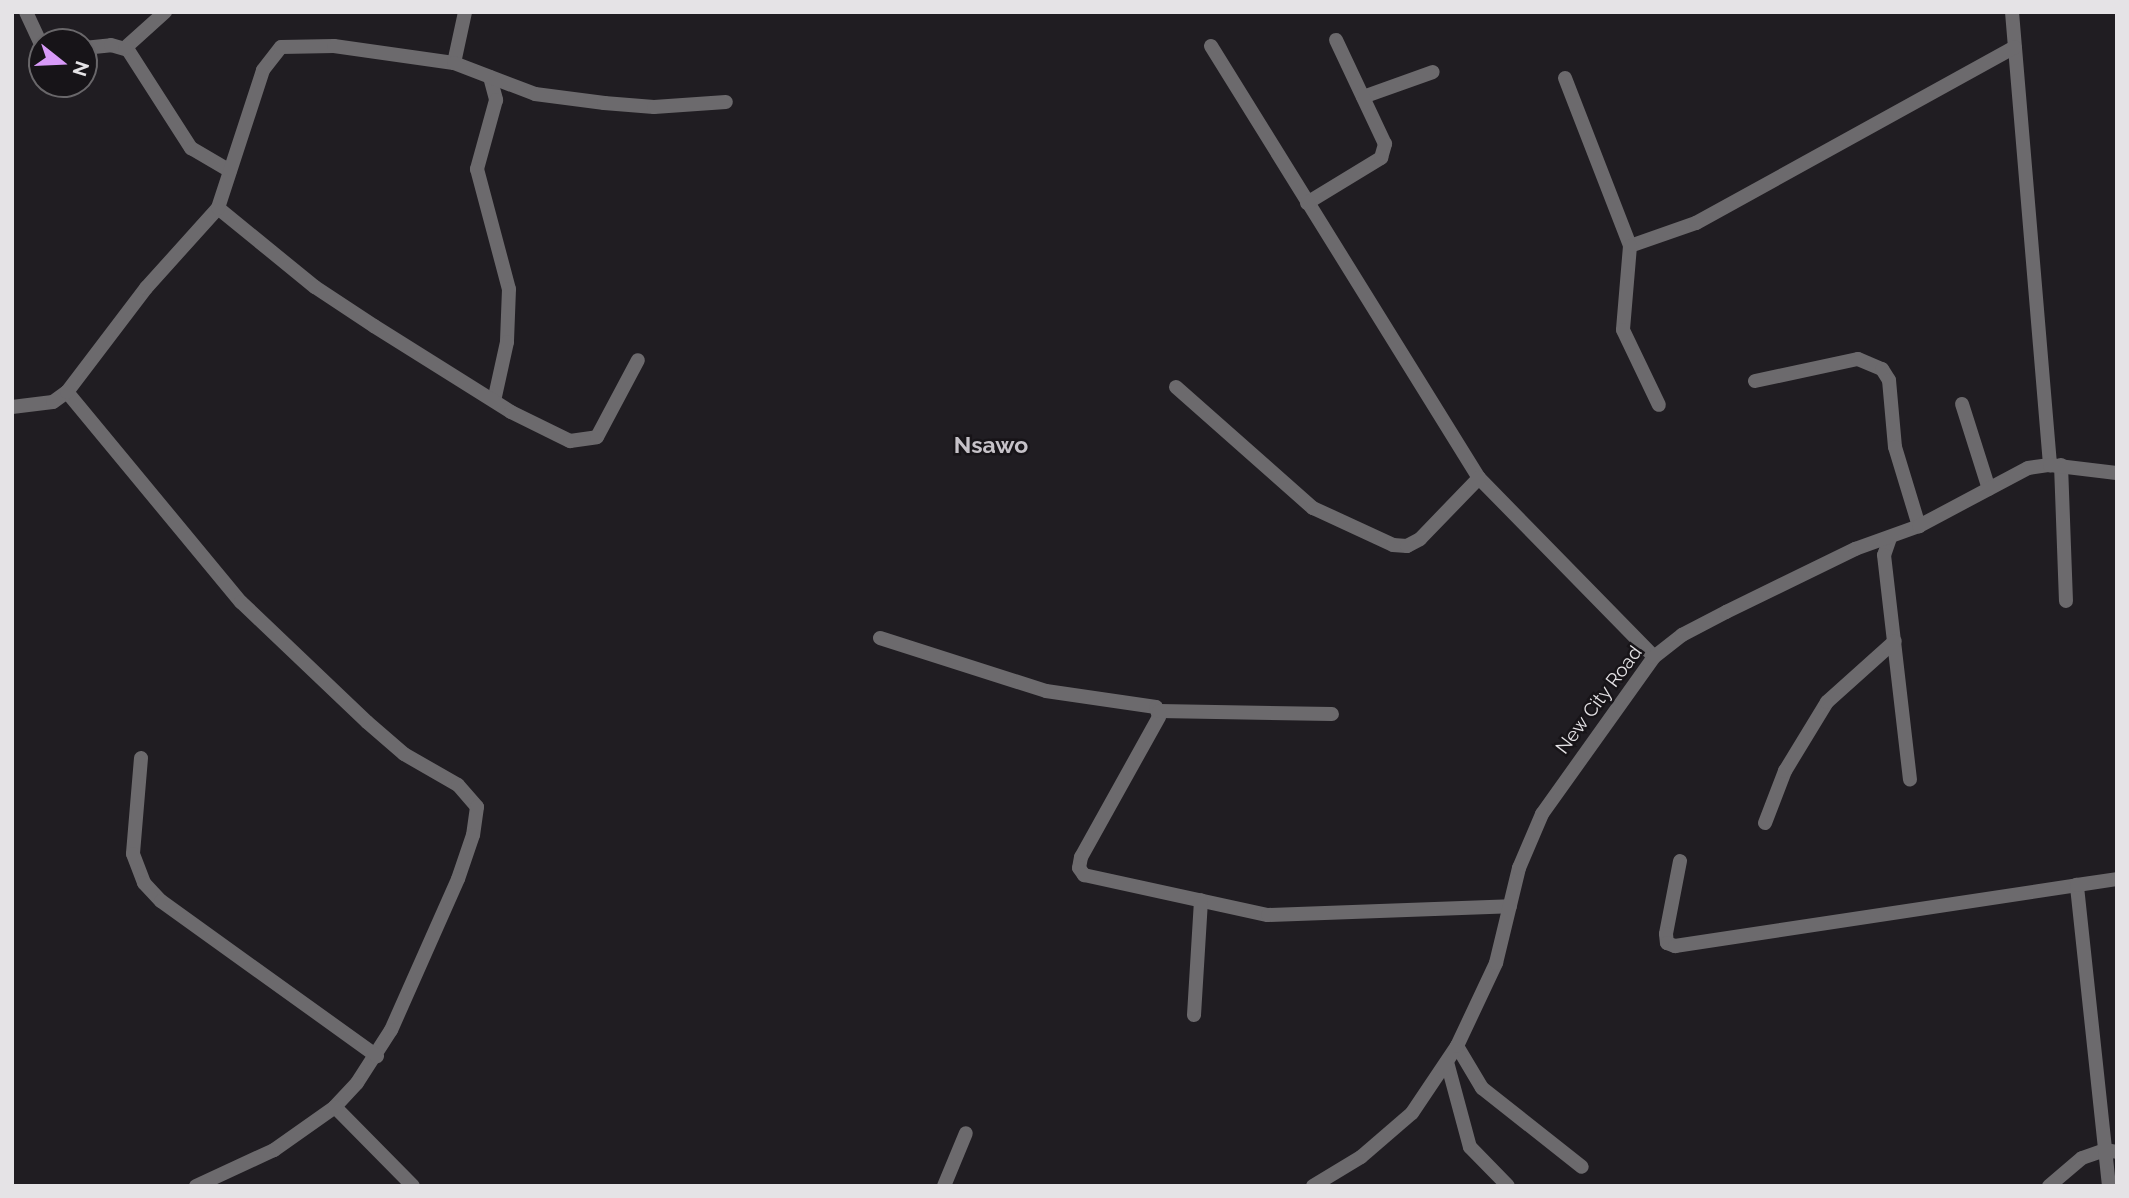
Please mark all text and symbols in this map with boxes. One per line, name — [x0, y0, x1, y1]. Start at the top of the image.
north arrow — [28, 28, 98, 98]
text: N — [68, 59, 94, 79]
district label: Nsawo — [954, 431, 1028, 459]
street label: New City Road — [1551, 641, 1647, 759]

